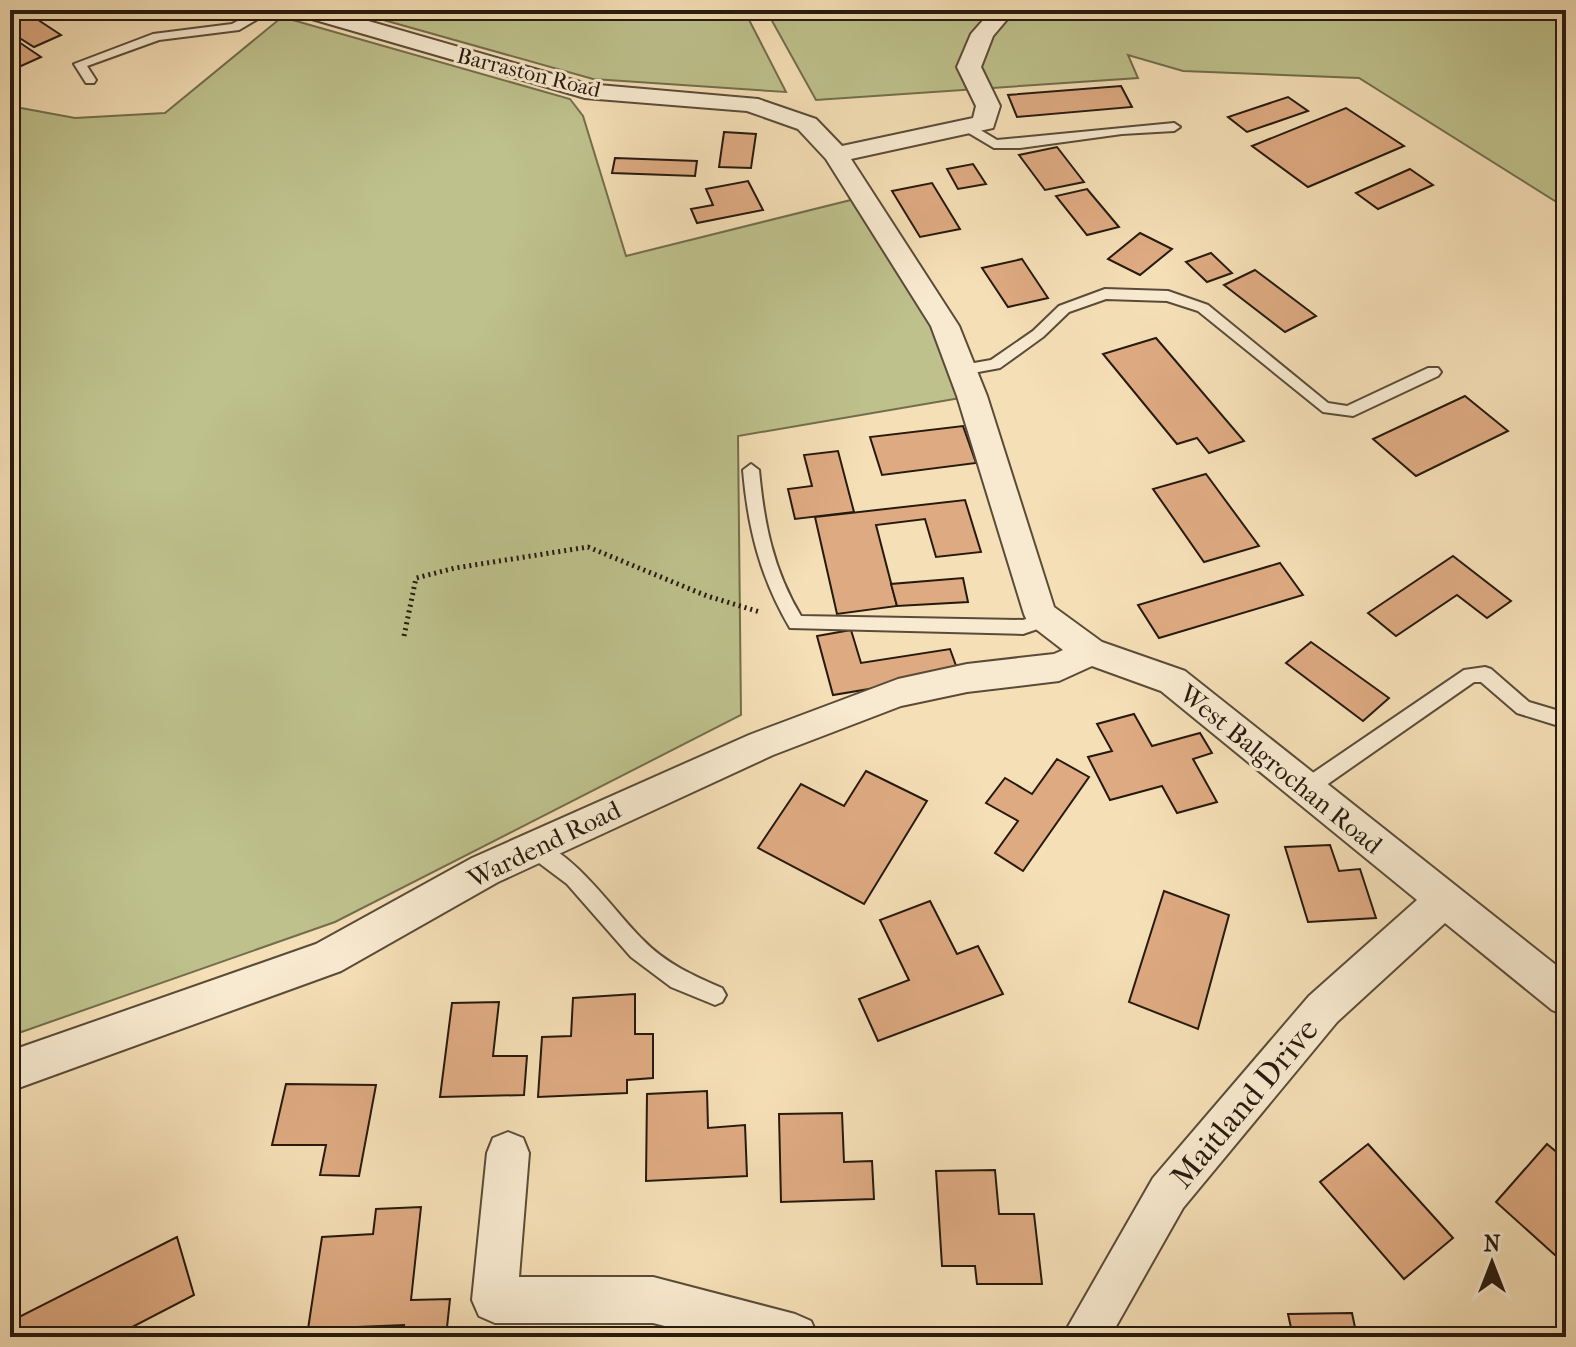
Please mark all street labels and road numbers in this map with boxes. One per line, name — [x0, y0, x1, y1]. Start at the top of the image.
street label: Barraston Road — [454, 43, 604, 104]
street label: West Balgrochan Road — [1172, 677, 1389, 861]
street label: Wardend Road — [462, 794, 626, 895]
street label: Maitland Drive — [1163, 1011, 1326, 1195]

